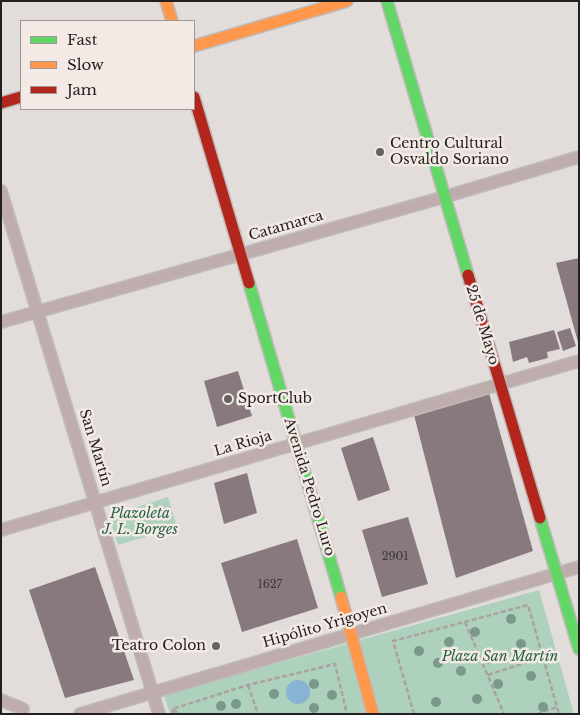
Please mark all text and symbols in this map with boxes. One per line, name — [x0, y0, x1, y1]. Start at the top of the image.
legend — [20, 20, 195, 110]
text: Fast — [67, 30, 97, 49]
text: Slow — [67, 55, 104, 74]
text: Jam — [67, 80, 97, 99]
place label: Centro Cultural Osvaldo Soriano — [390, 136, 509, 168]
marker: Centro Cultural Osvaldo Soriano — [374, 146, 386, 158]
street label: Catamarca — [247, 207, 325, 245]
street label: 25 de Mayo — [462, 283, 502, 367]
place label: SportClub — [238, 391, 312, 407]
marker: SportClub — [222, 393, 234, 405]
street label: San Martín — [75, 407, 115, 489]
street label: Avenida Pedro Luro — [280, 416, 338, 558]
street label: La Rioja — [212, 428, 274, 460]
park label: Plazoleta J. L. Borges — [102, 506, 178, 538]
house number: 2901 — [382, 550, 408, 564]
house number: 1627 — [258, 578, 282, 592]
street label: Hipólito Yrigoyen — [261, 600, 389, 652]
place label: Teatro Colon — [112, 638, 206, 654]
marker: Teatro Colon — [210, 640, 222, 652]
park label: Plaza San Martín — [442, 649, 558, 665]

